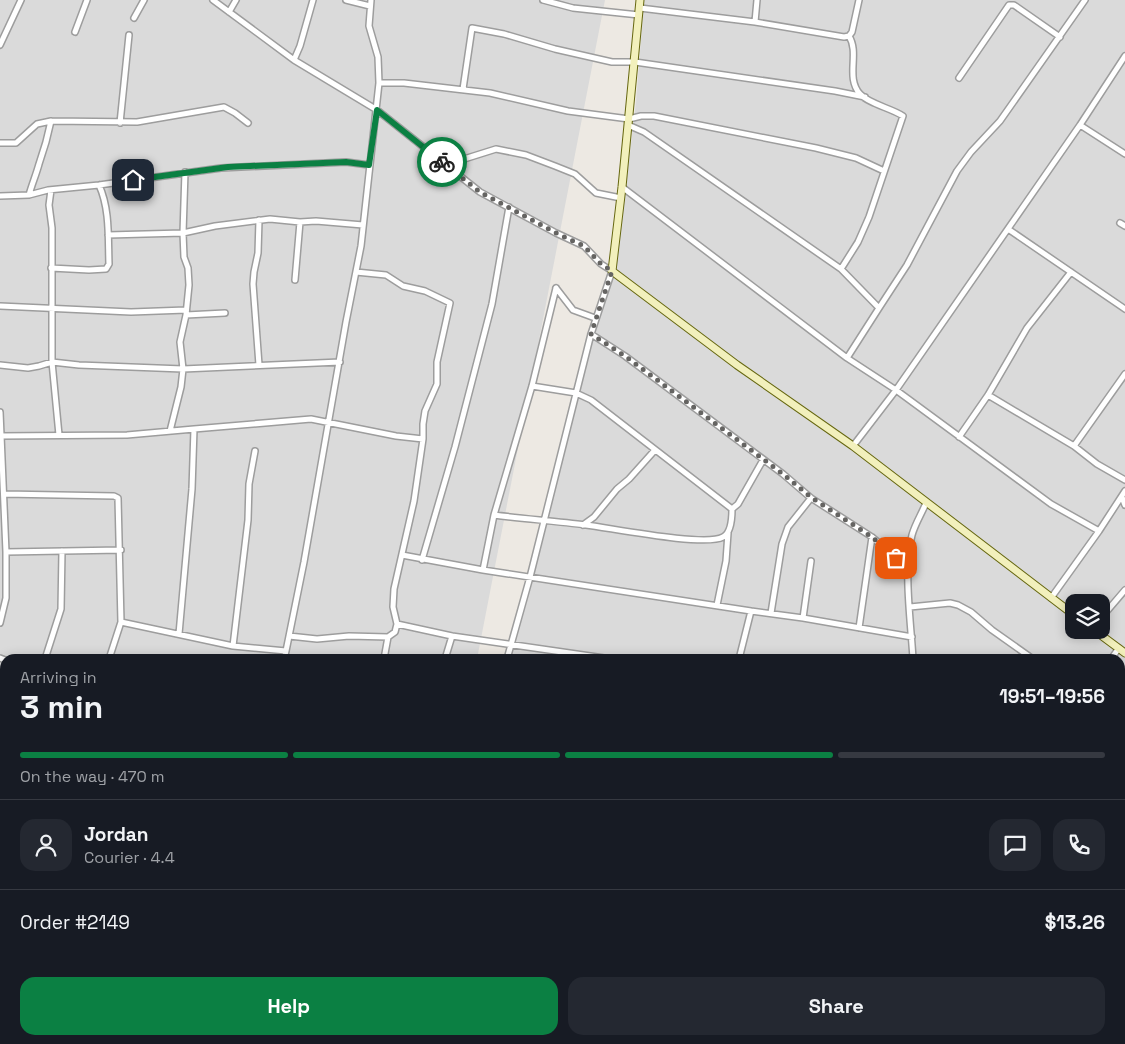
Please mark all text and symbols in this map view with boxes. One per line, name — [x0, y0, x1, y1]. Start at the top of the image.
courier — [417, 137, 467, 187]
icon: bike — [428, 148, 456, 176]
pin — [112, 159, 154, 201]
icon: home — [119, 166, 147, 194]
pin — [875, 537, 917, 579]
icon: bag — [882, 544, 910, 572]
map controls — [1065, 594, 1110, 639]
button: layers — [1065, 594, 1110, 639]
text: Arriving in — [20, 667, 97, 688]
text: 19:51–19:56 — [999, 684, 1105, 709]
text: 3 min — [20, 687, 103, 727]
text: On the way · 470 m — [20, 766, 165, 787]
button: person — [20, 819, 72, 871]
button: chat — [989, 819, 1041, 871]
button: phone — [1053, 819, 1105, 871]
text: Jordan — [84, 822, 149, 847]
text: Courier · 4.4 — [84, 847, 175, 868]
text: Order #2149 — [20, 910, 130, 935]
text: $13.26 — [1045, 910, 1105, 935]
button: Help — [20, 977, 558, 1035]
button: Share — [568, 977, 1105, 1035]

